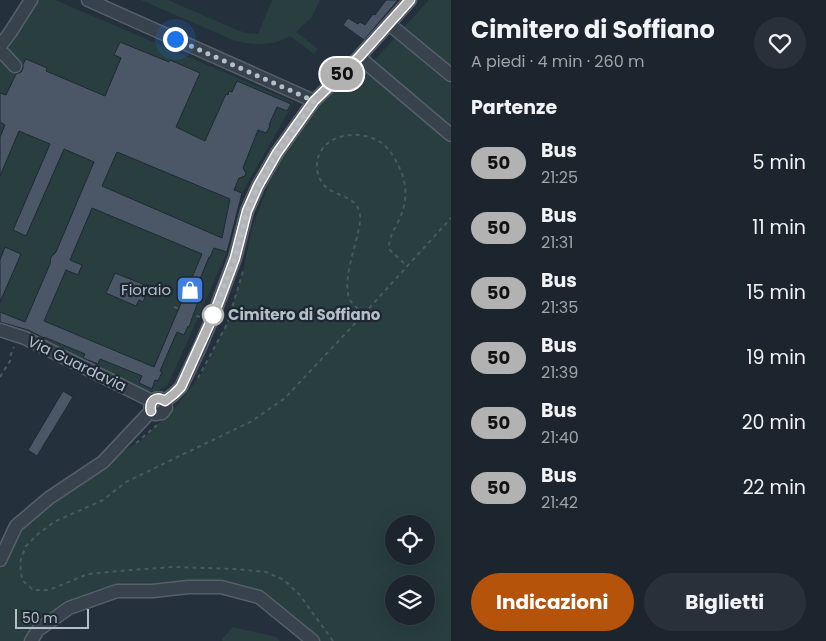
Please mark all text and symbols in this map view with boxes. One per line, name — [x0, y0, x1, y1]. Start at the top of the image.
text: Cimitero di Soffiano — [471, 13, 715, 46]
button: heart — [754, 17, 806, 69]
your location — [163, 27, 188, 52]
text: A piedi · 4 min · 260 m — [471, 50, 645, 73]
line badge: 50 — [320, 58, 364, 90]
text: 50 — [330, 61, 354, 86]
text: Partenze — [471, 94, 557, 121]
text: Bus — [541, 137, 577, 164]
text: 5 min — [753, 149, 806, 176]
text: 50 — [487, 150, 510, 175]
text: 21:25 — [541, 166, 578, 189]
text: Bus — [541, 202, 577, 229]
text: 11 min — [752, 214, 806, 241]
text: 50 — [487, 215, 510, 240]
text: 21:31 — [541, 231, 573, 254]
text: Bus — [541, 267, 577, 294]
shop icon: Fioraio — [175, 275, 205, 305]
place label: Fioraio — [121, 279, 171, 300]
text: 15 min — [747, 279, 806, 306]
text: 50 — [487, 280, 510, 305]
text: 21:35 — [541, 296, 578, 319]
marker: Cimitero di Soffiano — [202, 304, 224, 326]
place label: Cimitero di Soffiano — [228, 304, 381, 325]
street label: Via Guardavia — [24, 331, 130, 397]
text: Bus — [541, 332, 577, 359]
text: 19 min — [746, 344, 806, 371]
text: 50 — [487, 345, 510, 370]
text: 21:39 — [541, 361, 578, 384]
text: Bus — [541, 397, 577, 424]
text: 20 min — [742, 409, 806, 436]
text: 50 — [487, 410, 510, 435]
text: 21:40 — [541, 426, 579, 449]
text: Bus — [541, 462, 577, 489]
text: 22 min — [743, 474, 806, 501]
text: 50 — [487, 475, 510, 500]
text: 21:42 — [541, 491, 578, 514]
map controls — [385, 515, 435, 625]
button: locate — [385, 515, 435, 565]
button: Indicazioni — [471, 573, 634, 631]
button: Biglietti — [644, 573, 806, 631]
button: layers — [385, 575, 435, 625]
scale bar — [15, 606, 89, 629]
text: 50 m — [22, 608, 58, 628]

